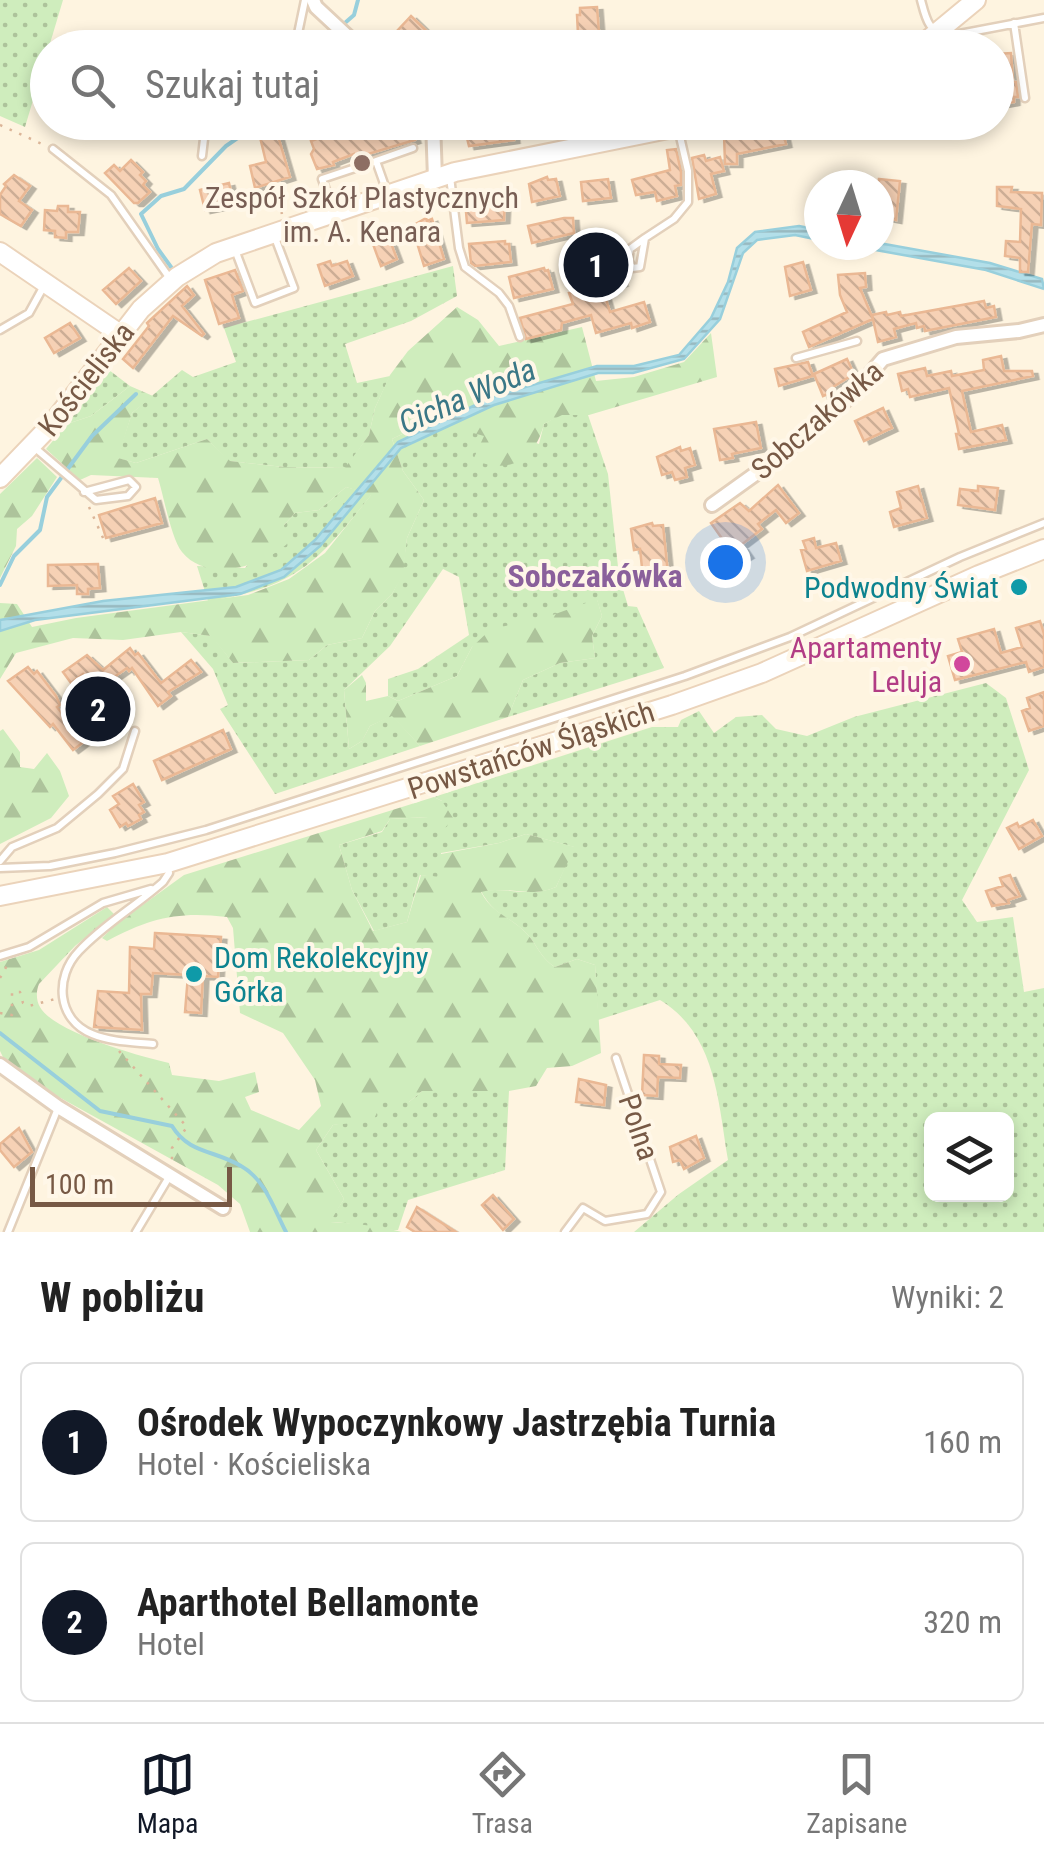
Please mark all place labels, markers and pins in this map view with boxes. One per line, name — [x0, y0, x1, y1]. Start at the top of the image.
marker: Zespół Szkół Plastycznych im. A. Kenara — [351, 152, 373, 174]
place label: Zespół Szkół Plastycznych im. A. Kenara — [205, 180, 519, 249]
pin: 1 — [564, 228, 628, 302]
place label: Podwodny Świat — [804, 570, 999, 605]
marker: Podwodny Świat — [1008, 576, 1030, 598]
place label: Apartamenty Leluja — [790, 630, 942, 699]
marker: Apartamenty Leluja — [951, 653, 973, 675]
pin: 2 — [66, 672, 130, 746]
place label: Dom Rekolekcyjny Górka — [214, 940, 429, 1009]
marker: Dom Rekolekcyjny Górka — [183, 963, 205, 985]

